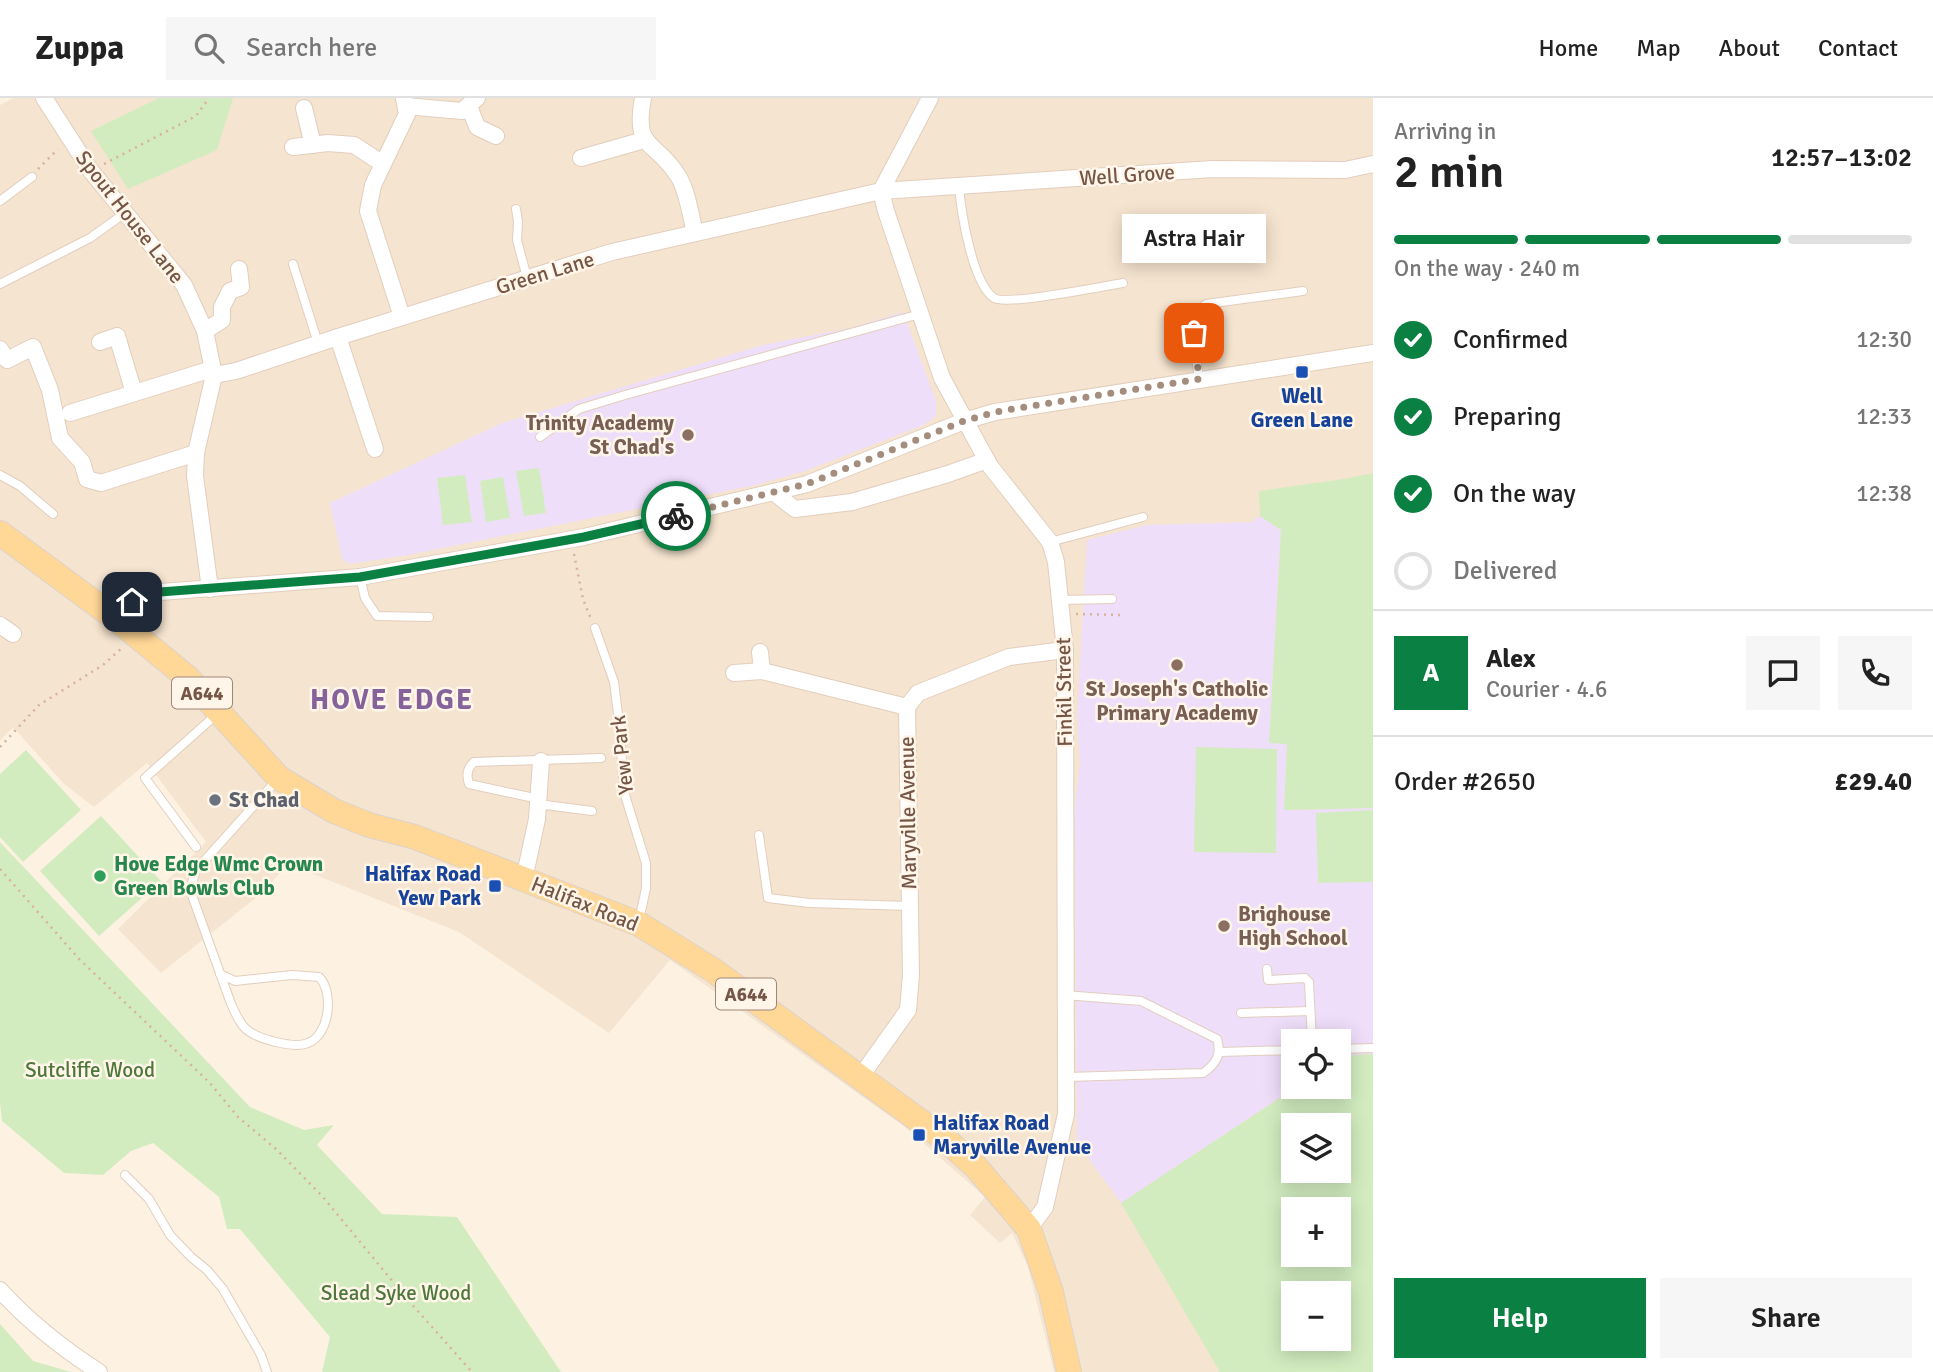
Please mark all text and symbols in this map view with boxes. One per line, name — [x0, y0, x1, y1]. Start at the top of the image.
search box — [166, 17, 656, 80]
text: Zuppa — [35, 28, 124, 69]
icon: search — [190, 29, 228, 67]
text: Search here — [246, 32, 377, 64]
text: Home — [1538, 33, 1598, 63]
text: Map — [1636, 33, 1681, 63]
text: About — [1719, 33, 1780, 63]
text: Contact — [1818, 33, 1898, 63]
text: Arriving in — [1394, 117, 1496, 146]
text: 12:57–13:02 — [1771, 142, 1912, 174]
text: 2 min — [1394, 144, 1504, 200]
street label: Spout House Lane — [70, 145, 190, 289]
street label: Well Grove — [1078, 159, 1176, 191]
callout: Astra Hair — [1122, 214, 1266, 263]
text: Astra Hair — [1143, 224, 1245, 253]
street label: Green Lane — [493, 246, 597, 300]
text: On the way · 240 m — [1394, 254, 1580, 283]
pin — [1164, 303, 1224, 363]
icon: bag — [1175, 314, 1213, 352]
icon: check — [1394, 321, 1432, 359]
text: Confirmed — [1453, 324, 1568, 356]
text: 12:30 — [1856, 325, 1912, 354]
marker: Well Green Lane — [1294, 364, 1310, 380]
place label: Well Green Lane — [1251, 383, 1353, 433]
icon: check — [1394, 398, 1432, 436]
text: Preparing — [1453, 401, 1561, 433]
text: 12:33 — [1856, 402, 1912, 431]
place label: Trinity Academy St Chad's — [526, 410, 675, 460]
marker: Trinity Academy St Chad's — [680, 427, 696, 443]
icon: check — [1394, 475, 1432, 513]
text: On the way — [1453, 478, 1576, 510]
text: 12:38 — [1856, 479, 1912, 508]
courier — [641, 481, 711, 551]
icon: bike — [657, 497, 695, 535]
text: Delivered — [1453, 555, 1558, 587]
pin — [102, 572, 162, 632]
icon: home — [113, 583, 151, 621]
button: chat — [1746, 636, 1820, 710]
button: phone — [1838, 636, 1912, 710]
street label: Finkil Street — [1050, 637, 1078, 747]
text: Alex — [1486, 643, 1536, 675]
marker: St Joseph's Catholic Primary Academy — [1169, 657, 1185, 673]
text: A — [1423, 657, 1439, 689]
text: Courier · 4.6 — [1486, 675, 1607, 704]
place label: St Joseph's Catholic Primary Academy — [1086, 676, 1268, 726]
road number: A644 — [172, 678, 232, 708]
district label: HOVE EDGE — [310, 683, 474, 717]
street label: Yew Park — [605, 714, 639, 796]
street label: Maryville Avenue — [894, 736, 922, 890]
text: Order #2650 — [1394, 766, 1535, 798]
text: £29.40 — [1834, 766, 1912, 798]
place label: St Chad — [229, 787, 299, 813]
marker: St Chad — [207, 792, 223, 808]
place label: Hove Edge Wmc Crown Green Bowls Club — [114, 851, 323, 901]
place label: Halifax Road Yew Park — [365, 861, 481, 911]
marker: Hove Edge Wmc Crown Green Bowls Club — [92, 868, 108, 884]
street label: Halifax Road — [528, 871, 642, 937]
marker: Halifax Road Yew Park — [487, 878, 503, 894]
place label: Brighouse High School — [1238, 901, 1348, 951]
marker: Brighouse High School — [1216, 918, 1232, 934]
road number: A644 — [716, 978, 776, 1010]
map controls — [1281, 1029, 1351, 1351]
button: locate — [1281, 1029, 1351, 1099]
park label: Sutcliffe Wood — [25, 1057, 155, 1083]
place label: Halifax Road Maryville Avenue — [933, 1110, 1091, 1160]
button: layers — [1281, 1113, 1351, 1183]
marker: Halifax Road Maryville Avenue — [911, 1127, 927, 1143]
button: + — [1281, 1197, 1351, 1267]
button: Help — [1394, 1278, 1646, 1358]
button: Share — [1660, 1278, 1912, 1358]
park label: Slead Syke Wood — [321, 1280, 471, 1306]
button: − — [1281, 1281, 1351, 1351]

